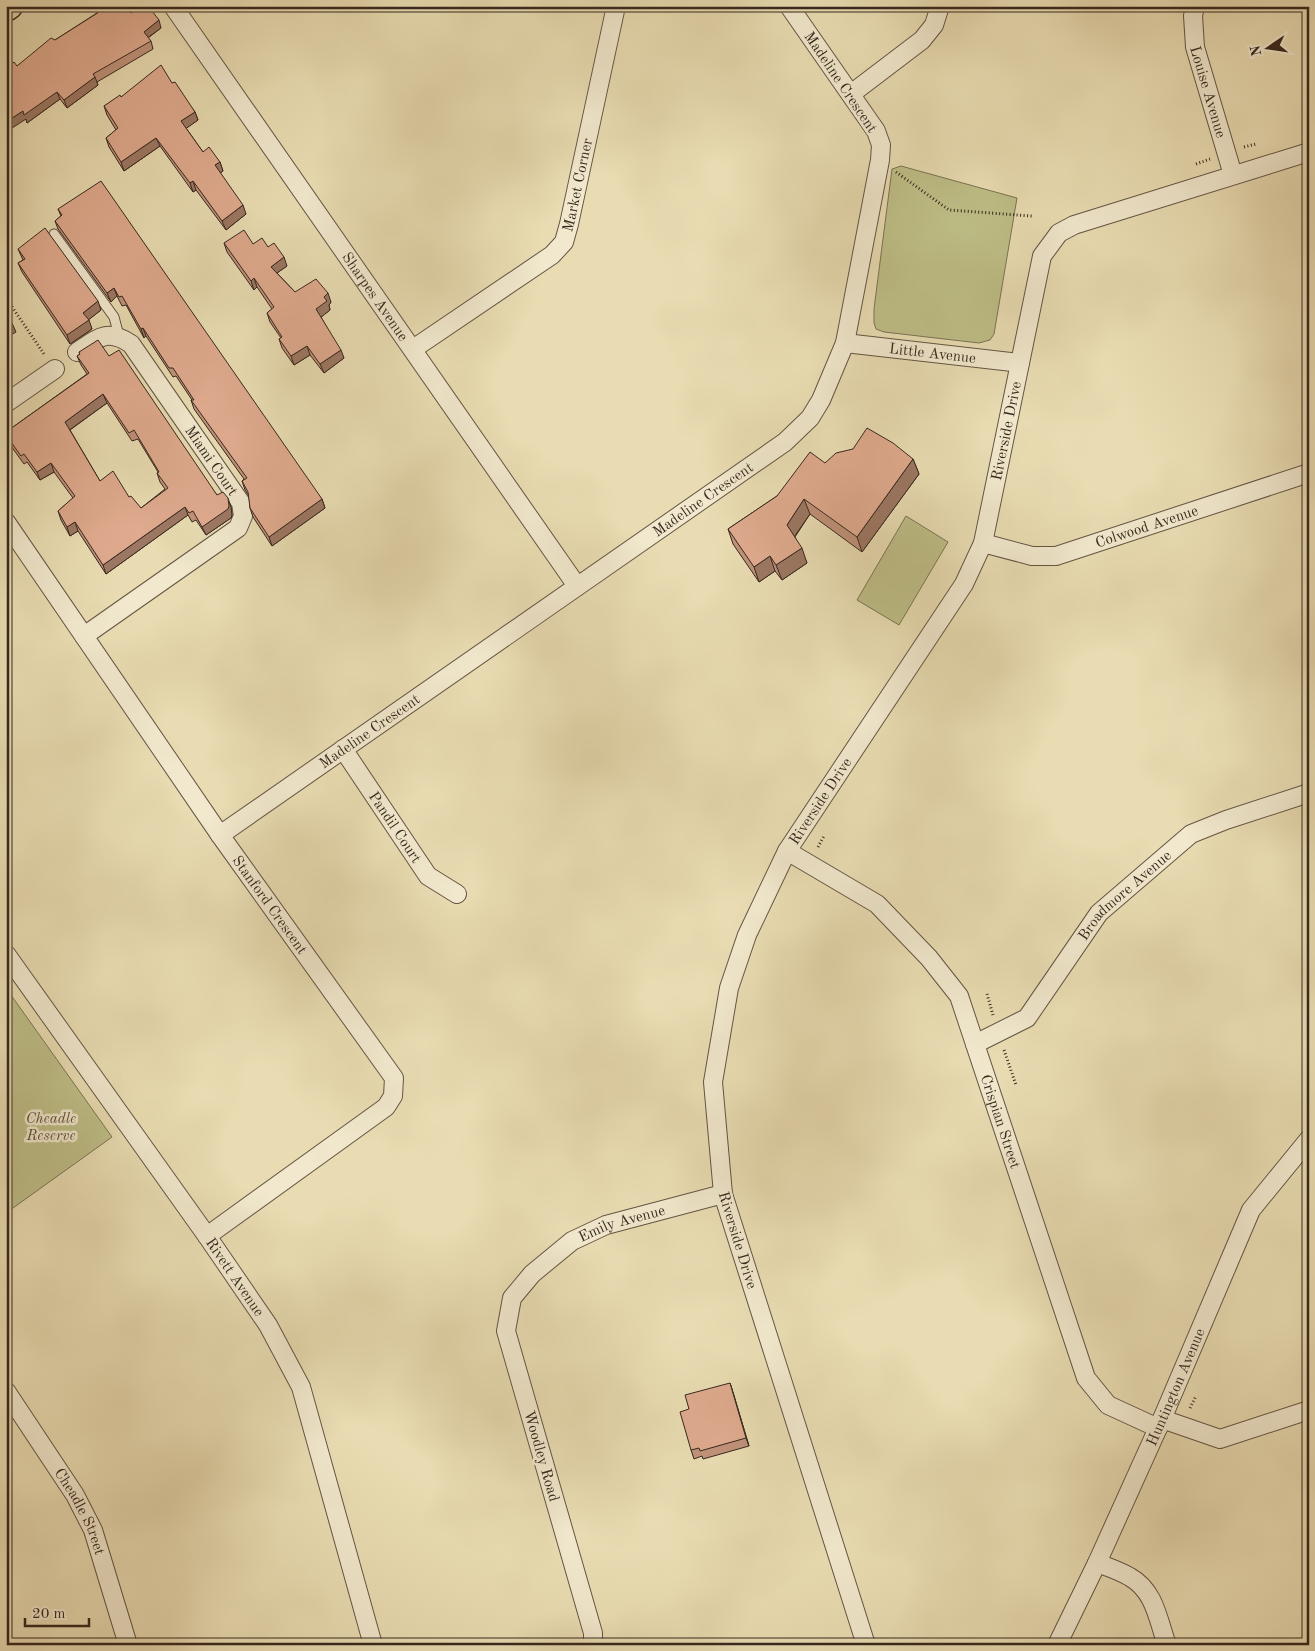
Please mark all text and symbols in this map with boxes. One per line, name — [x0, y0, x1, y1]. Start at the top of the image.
north arrow — [1242, 22, 1292, 72]
street label: Madeline Crescent — [800, 30, 879, 136]
text: N — [1248, 44, 1264, 57]
street label: Louise Avenue — [1186, 45, 1228, 140]
street label: Market Corner — [561, 137, 596, 234]
street label: Sharpes Avenue — [338, 250, 410, 344]
street label: Little Avenue — [888, 342, 977, 367]
street label: Riverside Drive — [990, 380, 1025, 482]
street label: Miami Court — [181, 424, 240, 499]
street label: Madeline Crescent — [651, 460, 757, 540]
street label: Colwood Avenue — [1094, 504, 1200, 552]
street label: Madeline Crescent — [317, 692, 423, 772]
street label: Riverside Drive — [787, 756, 856, 848]
street label: Pandil Court — [365, 790, 423, 866]
street label: Broadmore Avenue — [1076, 848, 1175, 944]
street label: Stanford Crescent — [229, 854, 309, 958]
street label: Crispian Street — [977, 1073, 1022, 1171]
park label: Cheadle Reserve — [25, 1112, 76, 1144]
street label: Riverside Drive — [715, 1190, 758, 1291]
street label: Emily Avenue — [577, 1204, 667, 1246]
street label: Rivett Avenue — [202, 1236, 266, 1320]
street label: Huntington Avenue — [1145, 1327, 1209, 1449]
street label: Woodley Road — [520, 1409, 561, 1504]
street label: Cheadle Street — [51, 1466, 106, 1557]
scale bar — [25, 1596, 89, 1628]
text: 20 m — [32, 1607, 66, 1622]

